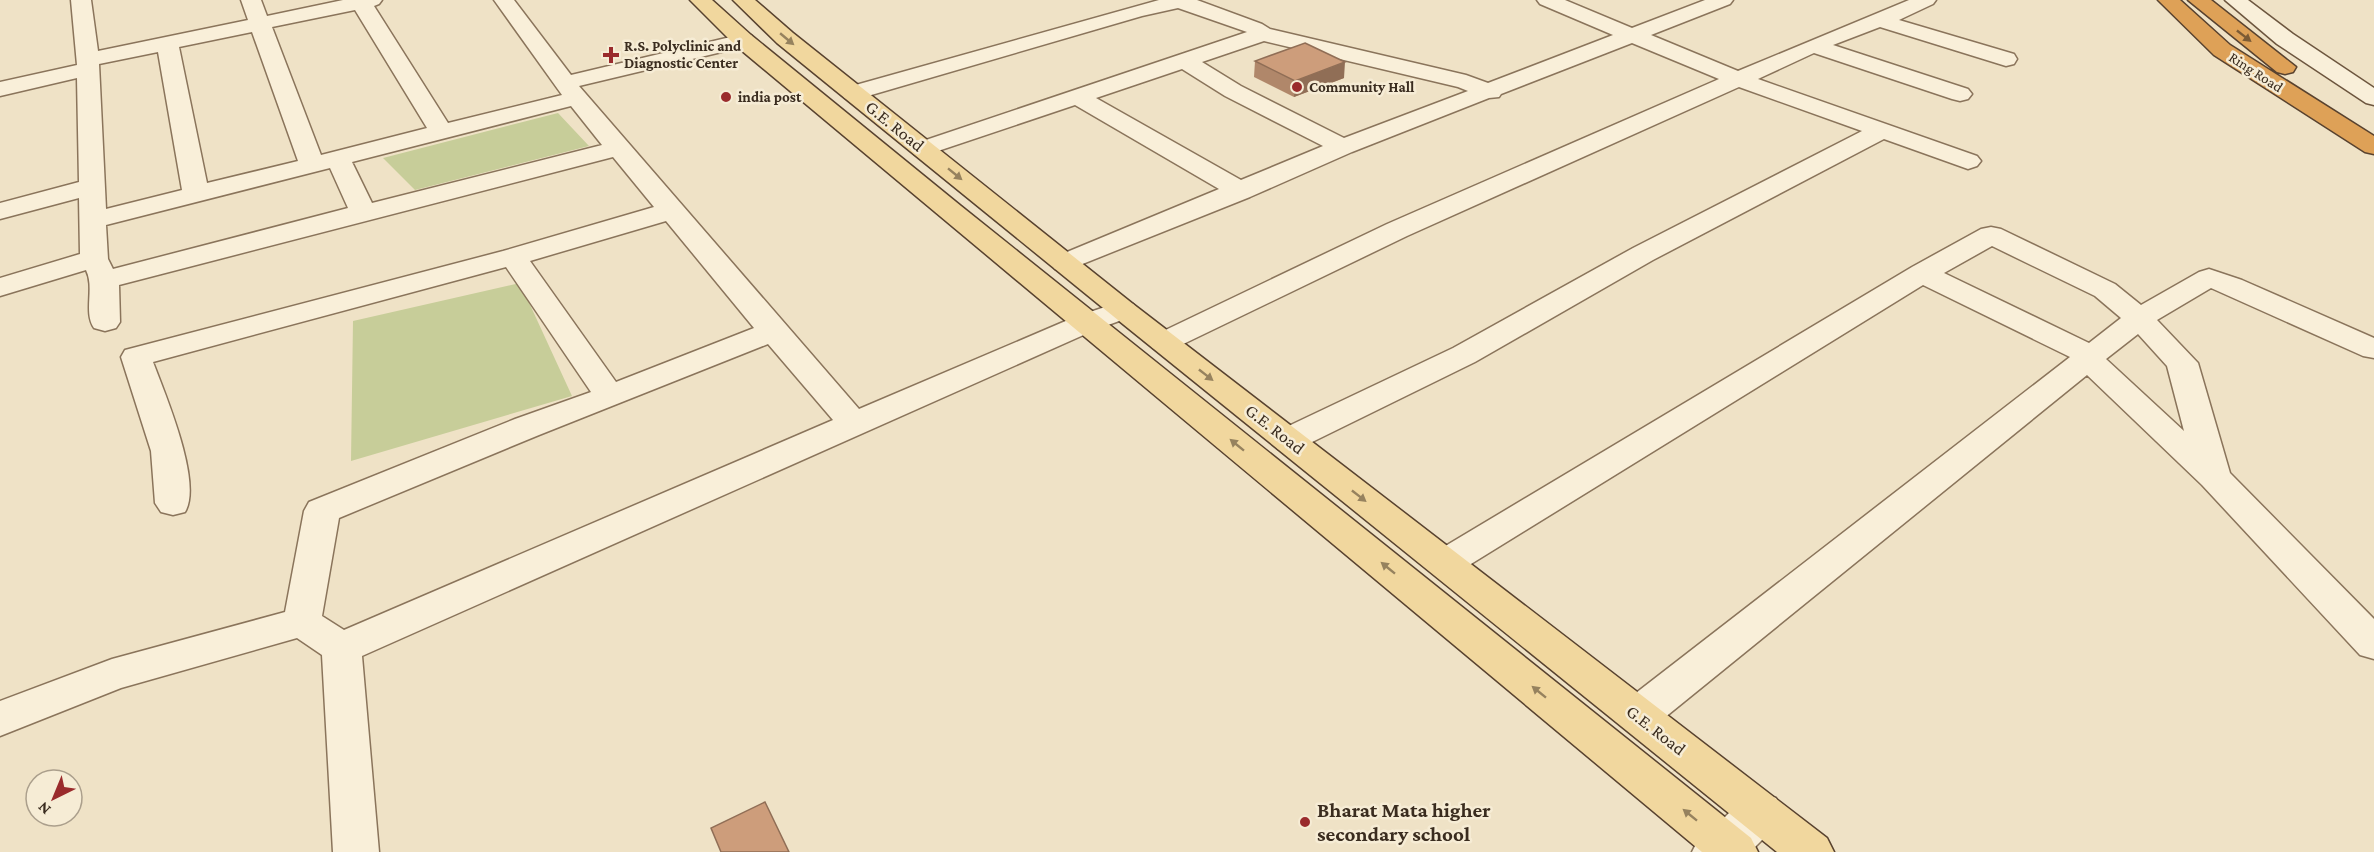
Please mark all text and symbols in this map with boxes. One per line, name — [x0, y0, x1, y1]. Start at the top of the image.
one-way arrow — [2237, 30, 2252, 42]
one-way arrow — [779, 32, 794, 45]
place label: R.S. Polyclinic and Diagnostic Center — [624, 38, 742, 71]
marker: R.S. Polyclinic and Diagnostic Center — [602, 46, 620, 64]
street label: Ring Road — [2226, 49, 2286, 96]
place label: Community Hall — [1309, 79, 1415, 95]
marker: Community Hall — [1290, 80, 1304, 94]
place label: india post — [738, 89, 802, 105]
marker: india post — [719, 90, 733, 104]
street label: G.E. Road — [862, 96, 929, 156]
one-way arrow — [948, 168, 963, 180]
one-way arrow — [1198, 368, 1214, 381]
street label: G.E. Road — [1242, 400, 1309, 459]
one-way arrow — [1229, 439, 1245, 452]
one-way arrow — [1351, 489, 1367, 502]
one-way arrow — [1380, 562, 1396, 575]
one-way arrow — [1531, 685, 1547, 698]
street label: G.E. Road — [1623, 701, 1690, 760]
north arrow — [24, 768, 84, 828]
place label: Bharat Mata higher secondary school — [1317, 798, 1491, 846]
text: N — [34, 799, 54, 819]
one-way arrow — [1683, 809, 1698, 821]
marker: Bharat Mata higher secondary school — [1298, 815, 1312, 829]

